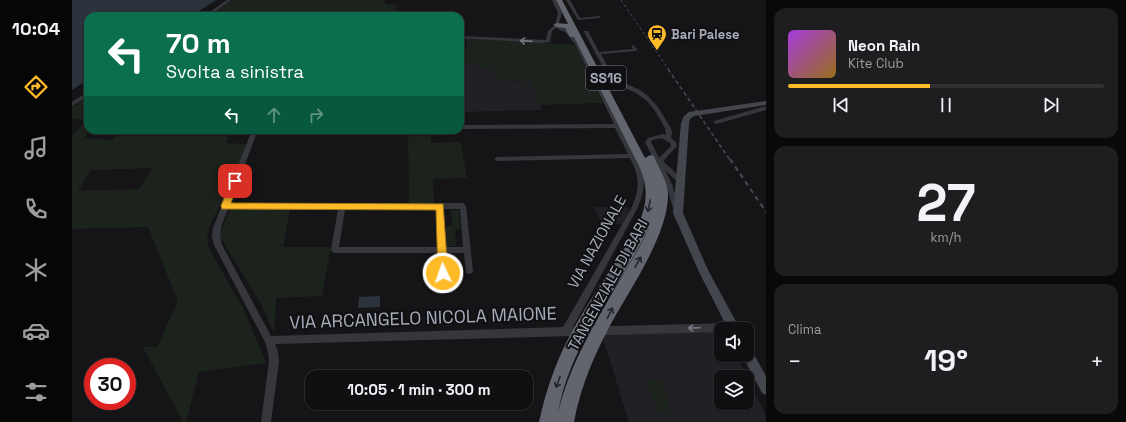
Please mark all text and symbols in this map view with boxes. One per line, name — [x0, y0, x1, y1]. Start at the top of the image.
text: 10:04 — [12, 17, 60, 40]
station icon: Bari Palese — [646, 23, 668, 51]
text: 70 m — [166, 25, 231, 61]
place label: Bari Palese — [671, 26, 740, 43]
icon: left — [100, 28, 152, 80]
text: Neon Rain — [848, 36, 920, 55]
one-way arrow — [520, 37, 533, 44]
text: Kite Club — [848, 55, 904, 72]
text: Svolta a sinistra — [166, 60, 304, 83]
road number: SS16 — [586, 66, 626, 90]
icon: directions — [22, 73, 50, 101]
icon: previous — [830, 94, 852, 116]
icon: pause — [935, 94, 957, 116]
icon: next — [1040, 94, 1062, 116]
icon: left — [221, 104, 243, 126]
icon: ahead — [263, 104, 285, 126]
icon: right — [305, 104, 327, 126]
icon: music — [22, 134, 50, 162]
pin — [218, 164, 252, 198]
icon: arrive — [224, 170, 246, 192]
text: 27 — [916, 170, 976, 236]
street label: VIA NAZIONALE — [563, 192, 630, 292]
icon: phone — [22, 195, 50, 223]
one-way arrow — [645, 199, 653, 212]
street label: TANGENZIALE DI BARI — [563, 216, 652, 354]
text: km/h — [931, 229, 961, 246]
position arrow — [422, 252, 464, 294]
icon: climate — [22, 256, 50, 284]
one-way arrow — [634, 256, 642, 268]
street label: VIA ARCANGELO NICOLA MAIONE — [289, 301, 557, 334]
one-way arrow — [606, 307, 614, 319]
icon: car — [22, 317, 50, 345]
text: Clima — [788, 321, 821, 338]
map controls — [714, 322, 754, 410]
button: sound — [714, 322, 754, 362]
one-way arrow — [688, 324, 701, 331]
text: 19° — [924, 341, 968, 380]
text: − — [788, 347, 802, 375]
text: + — [1090, 347, 1104, 375]
speed limit sign: 30 — [84, 358, 136, 410]
button: layers — [714, 370, 754, 410]
one-way arrow — [554, 376, 562, 388]
icon: filters — [22, 378, 50, 406]
text: 10:05 · 1 min · 300 m — [347, 380, 491, 399]

